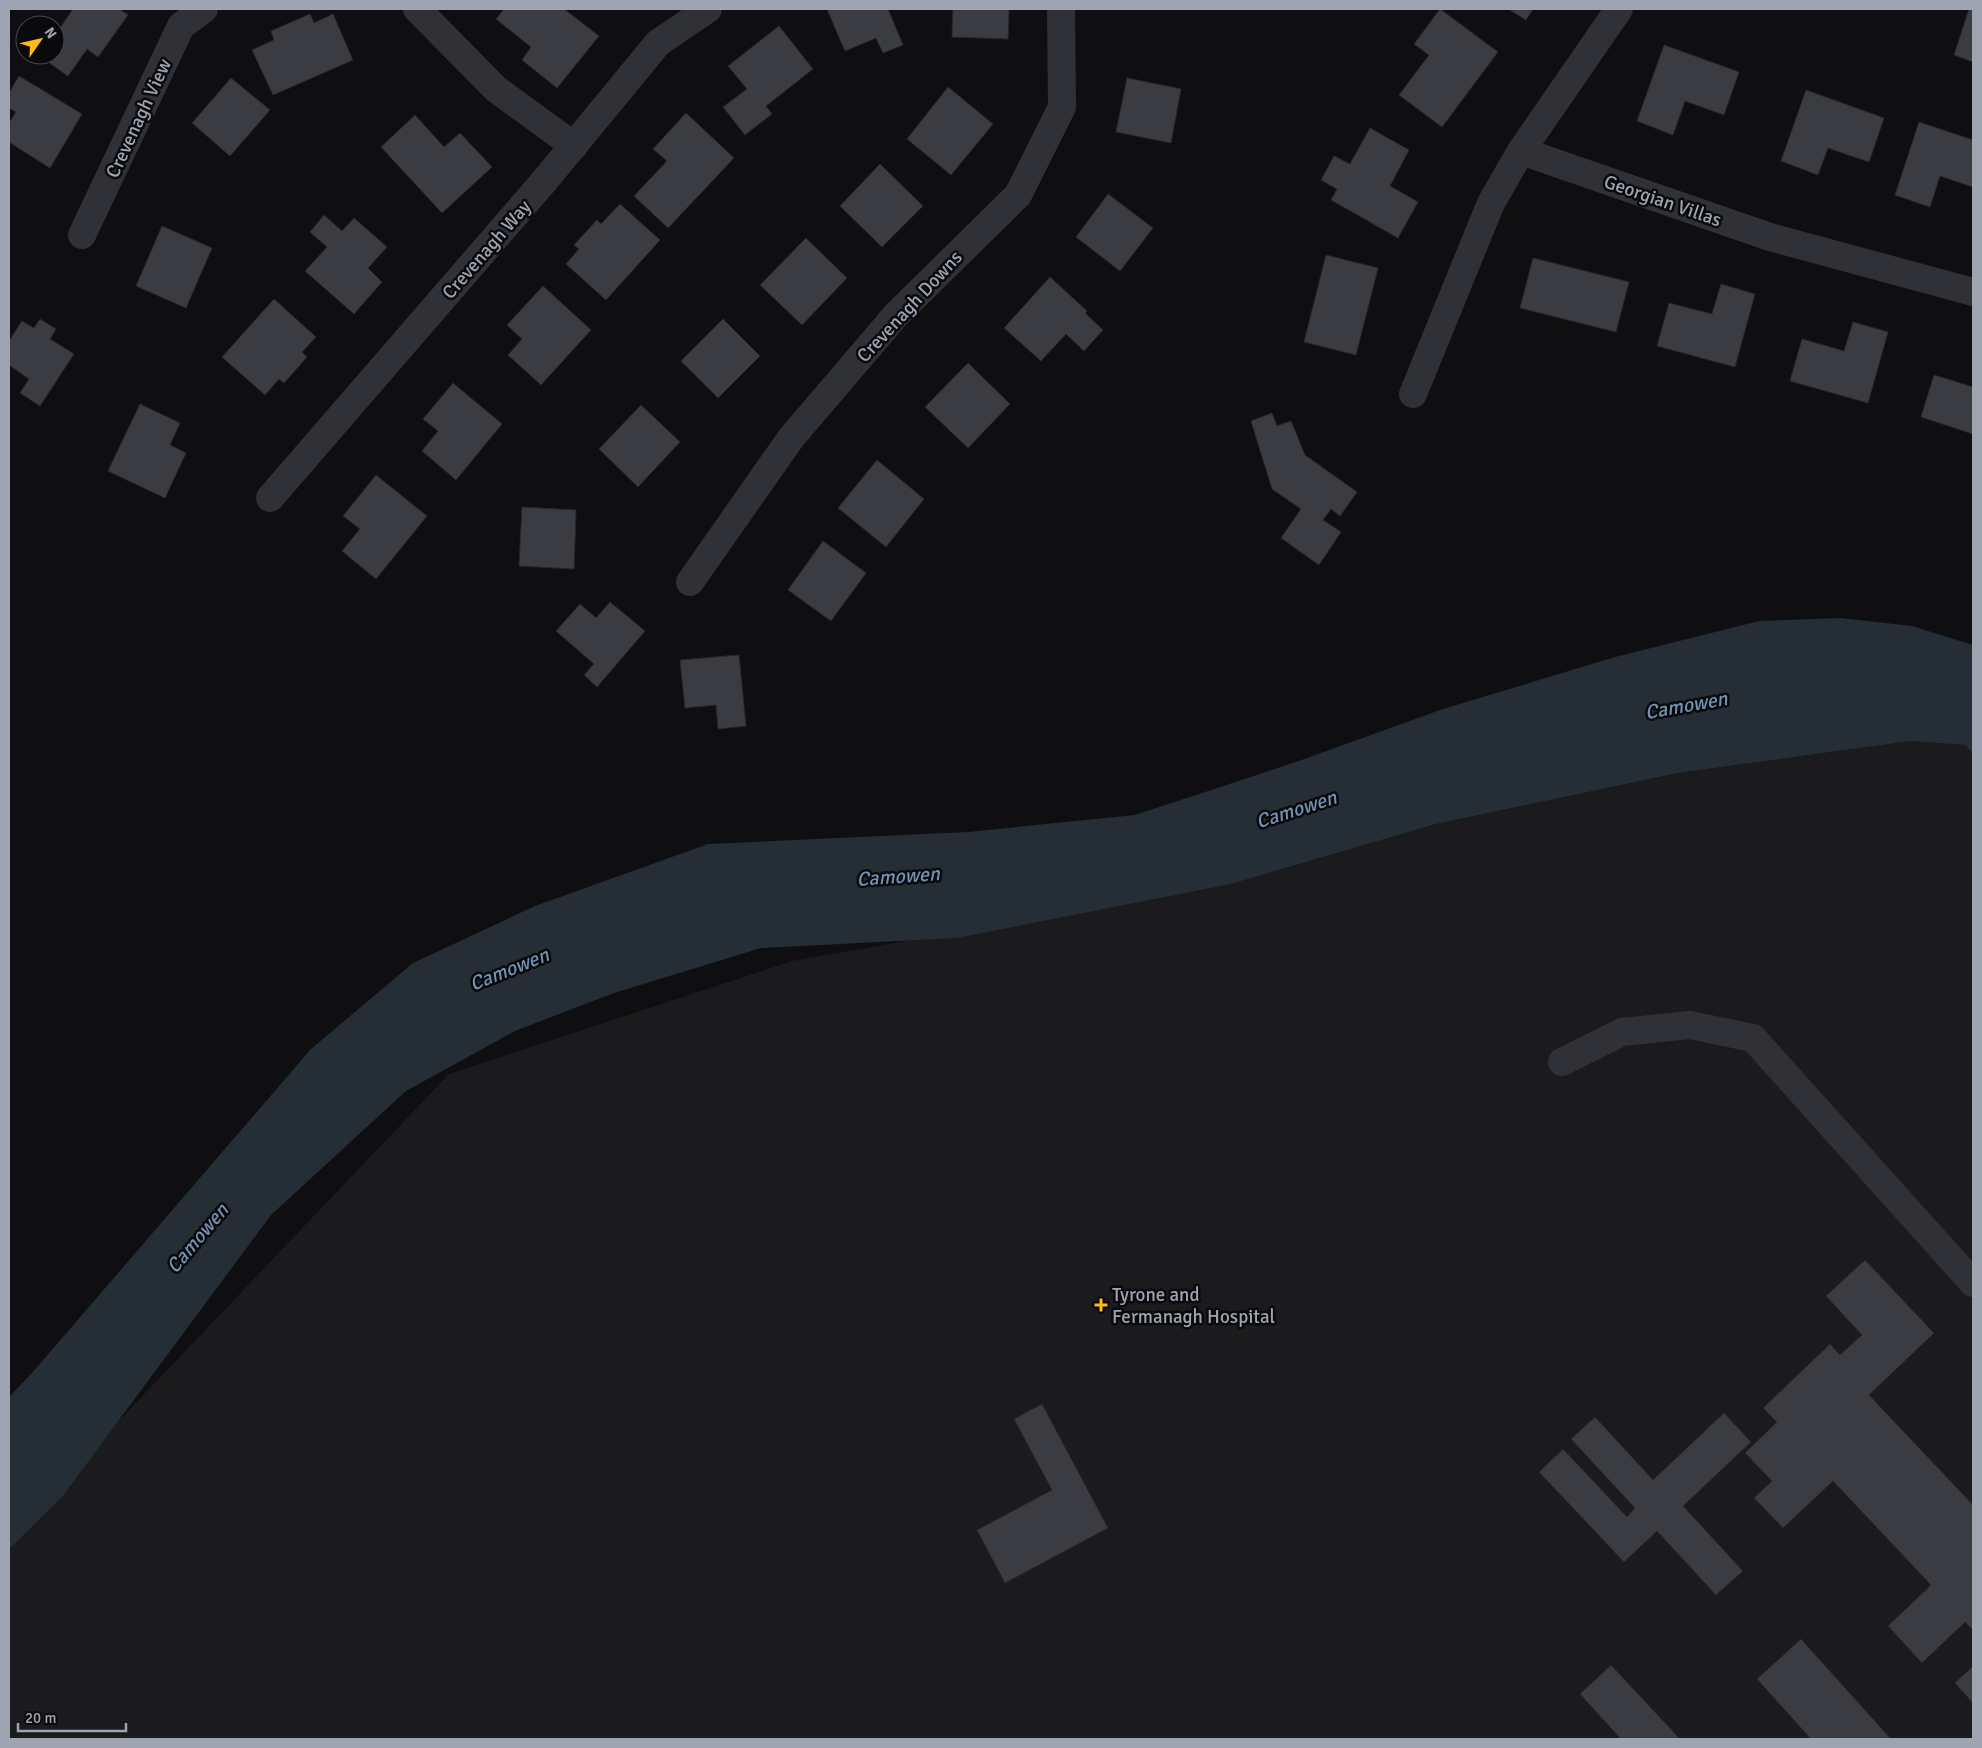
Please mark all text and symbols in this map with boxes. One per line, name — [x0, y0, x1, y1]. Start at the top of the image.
north arrow — [15, 15, 65, 65]
text: N — [41, 24, 60, 42]
street label: Crevenagh View — [101, 55, 177, 182]
street label: Georgian Villas — [1601, 170, 1725, 232]
street label: Crevenagh Way — [437, 195, 536, 304]
street label: Crevenagh Downs — [852, 246, 968, 368]
water label: Camowen — [1643, 686, 1730, 725]
water label: Camowen — [1253, 784, 1341, 834]
water label: Camowen — [856, 861, 942, 892]
water label: Camowen — [466, 942, 554, 997]
water label: Camowen — [161, 1198, 234, 1278]
place label: Tyrone and Fermanagh Hospital — [1112, 1283, 1275, 1329]
marker: Tyrone and Fermanagh Hospital — [1094, 1298, 1108, 1312]
scale bar — [18, 1700, 125, 1732]
text: 20 m — [25, 1709, 56, 1727]

